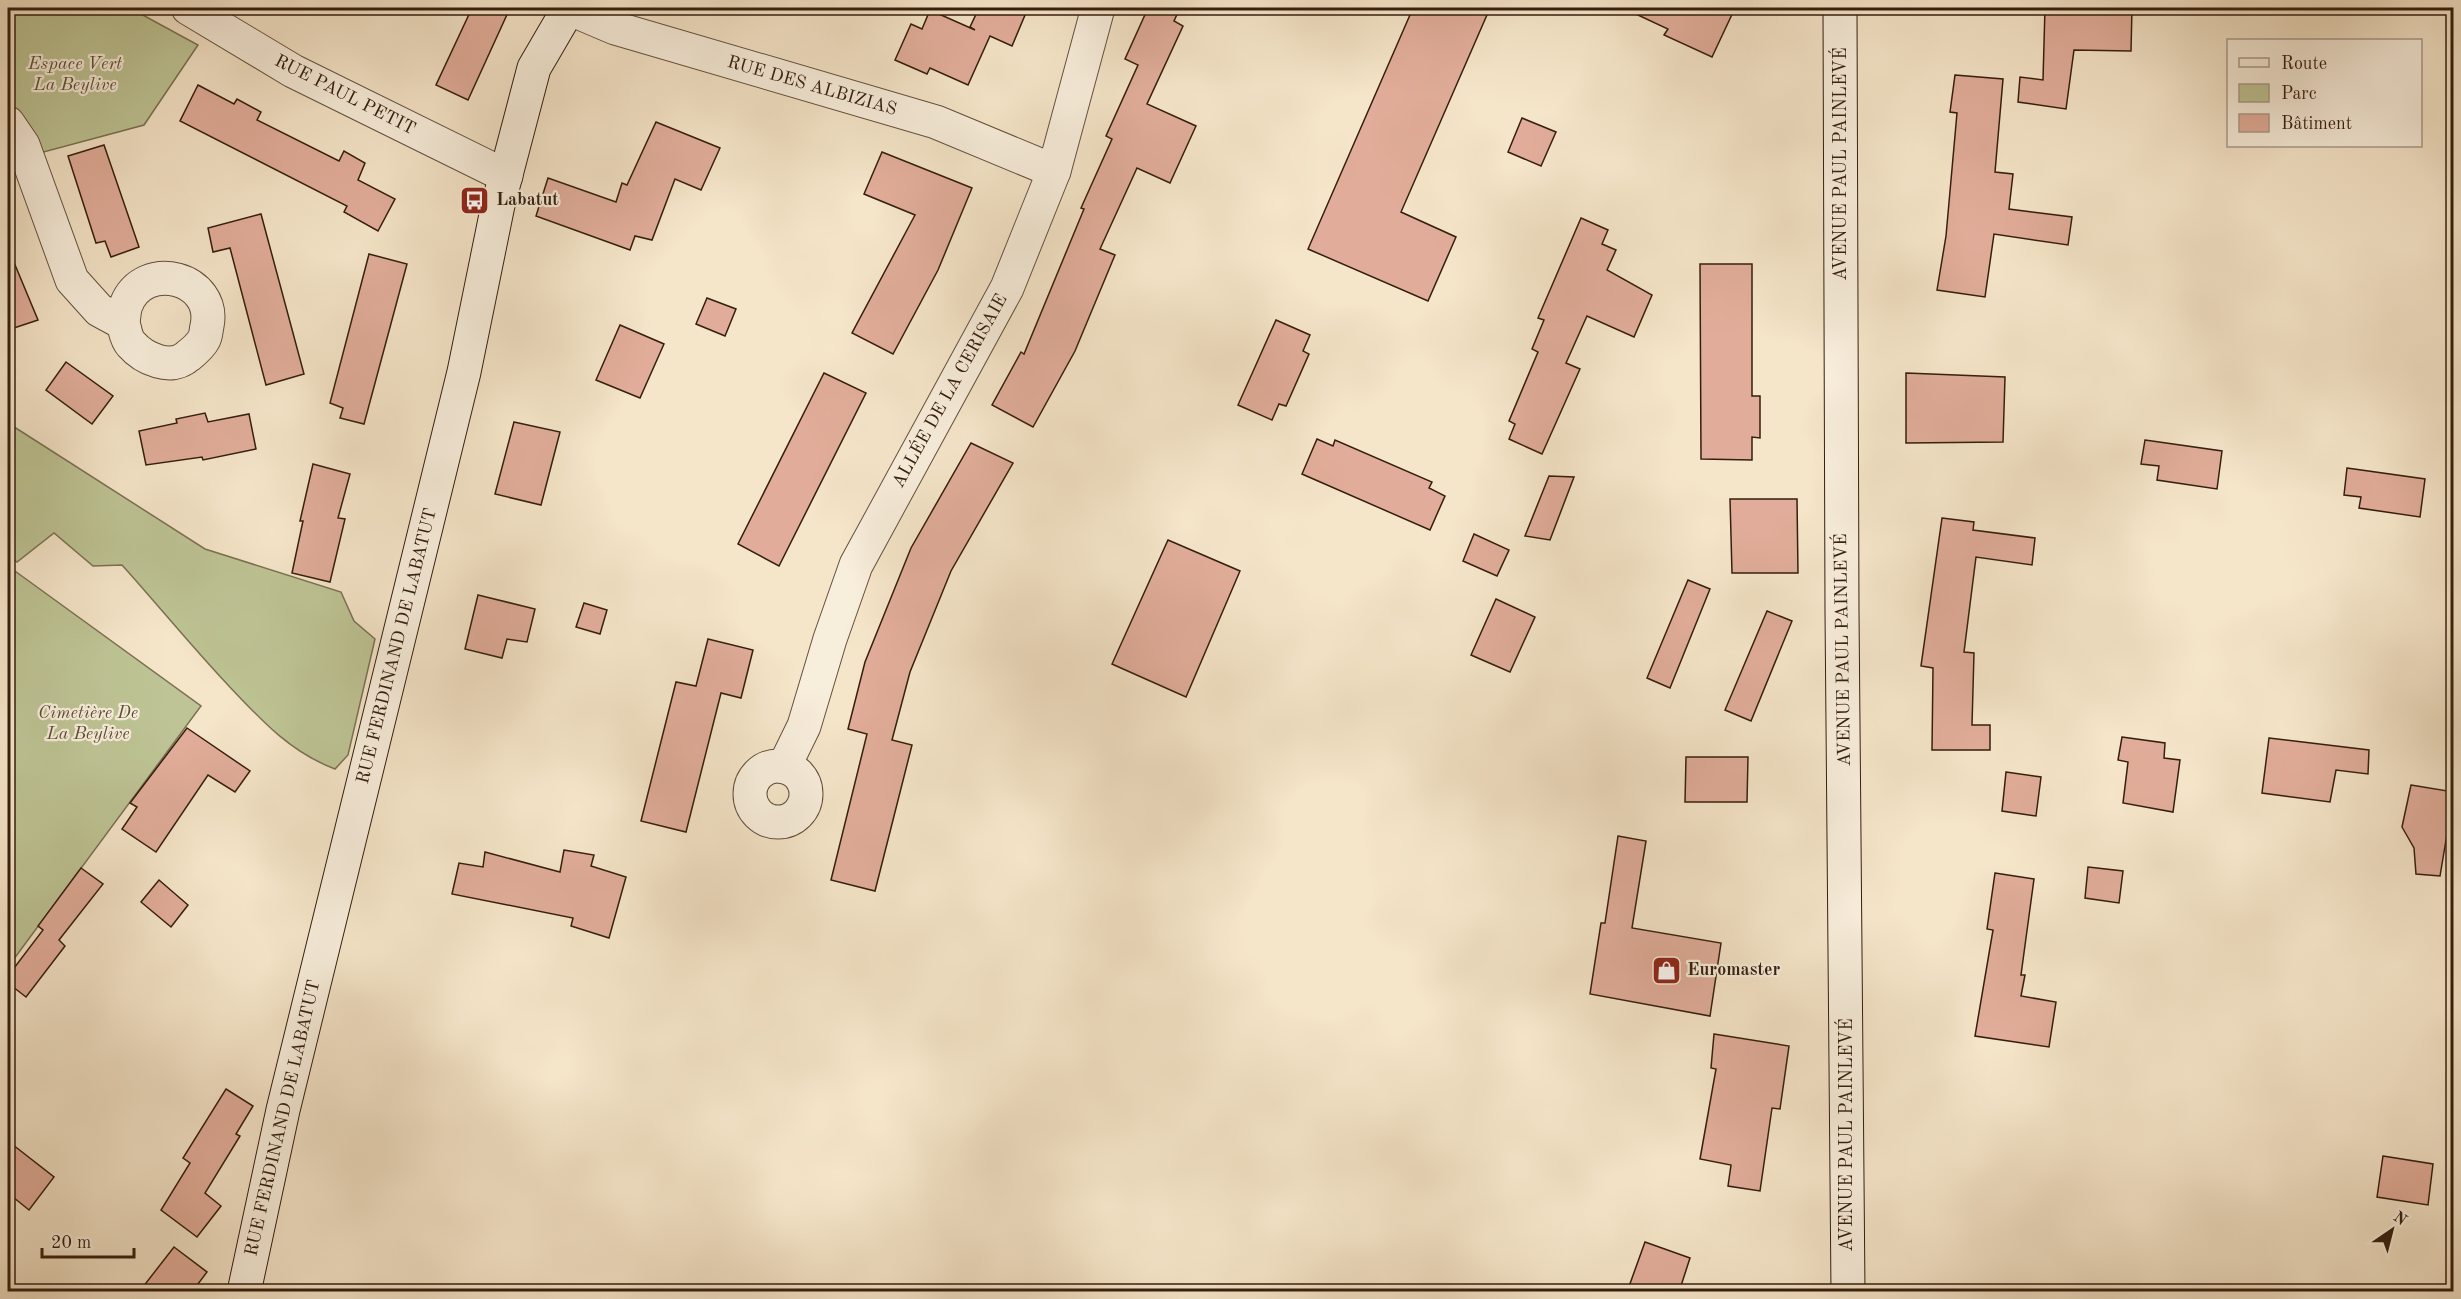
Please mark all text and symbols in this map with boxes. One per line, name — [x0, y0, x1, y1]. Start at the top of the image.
legend — [2227, 39, 2422, 147]
street label: AVENUE PAUL PAINLEVÉ — [1828, 47, 1850, 281]
street label: RUE PAUL PETIT — [272, 52, 418, 138]
street label: RUE DES ALBIZIAS — [725, 53, 899, 119]
park label: Espace Vert La Beylive — [27, 55, 122, 94]
text: Route — [2281, 55, 2327, 73]
text: Parc — [2281, 85, 2317, 103]
text: Bâtiment — [2281, 115, 2352, 133]
bus stop icon: Labatut — [459, 184, 491, 216]
place label: Labatut — [496, 191, 559, 209]
street label: ALLÉE DE LA CERISAIE — [886, 289, 1011, 491]
street label: RUE FERDINAND DE LABATUT — [354, 506, 440, 786]
street label: AVENUE PAUL PAINLEVÉ — [1828, 533, 1854, 767]
park label: Cimetière De La Beylive — [38, 704, 138, 743]
shop icon: Euromaster — [1650, 954, 1682, 986]
place label: Euromaster — [1687, 961, 1781, 979]
street label: RUE FERDINAND DE LABATUT — [242, 978, 324, 1258]
street label: AVENUE PAUL PAINLEVÉ — [1834, 1018, 1856, 1252]
north arrow — [2362, 1200, 2422, 1260]
text: N — [2390, 1209, 2410, 1230]
scale bar — [42, 1221, 134, 1259]
text: 20 m — [51, 1234, 91, 1252]

